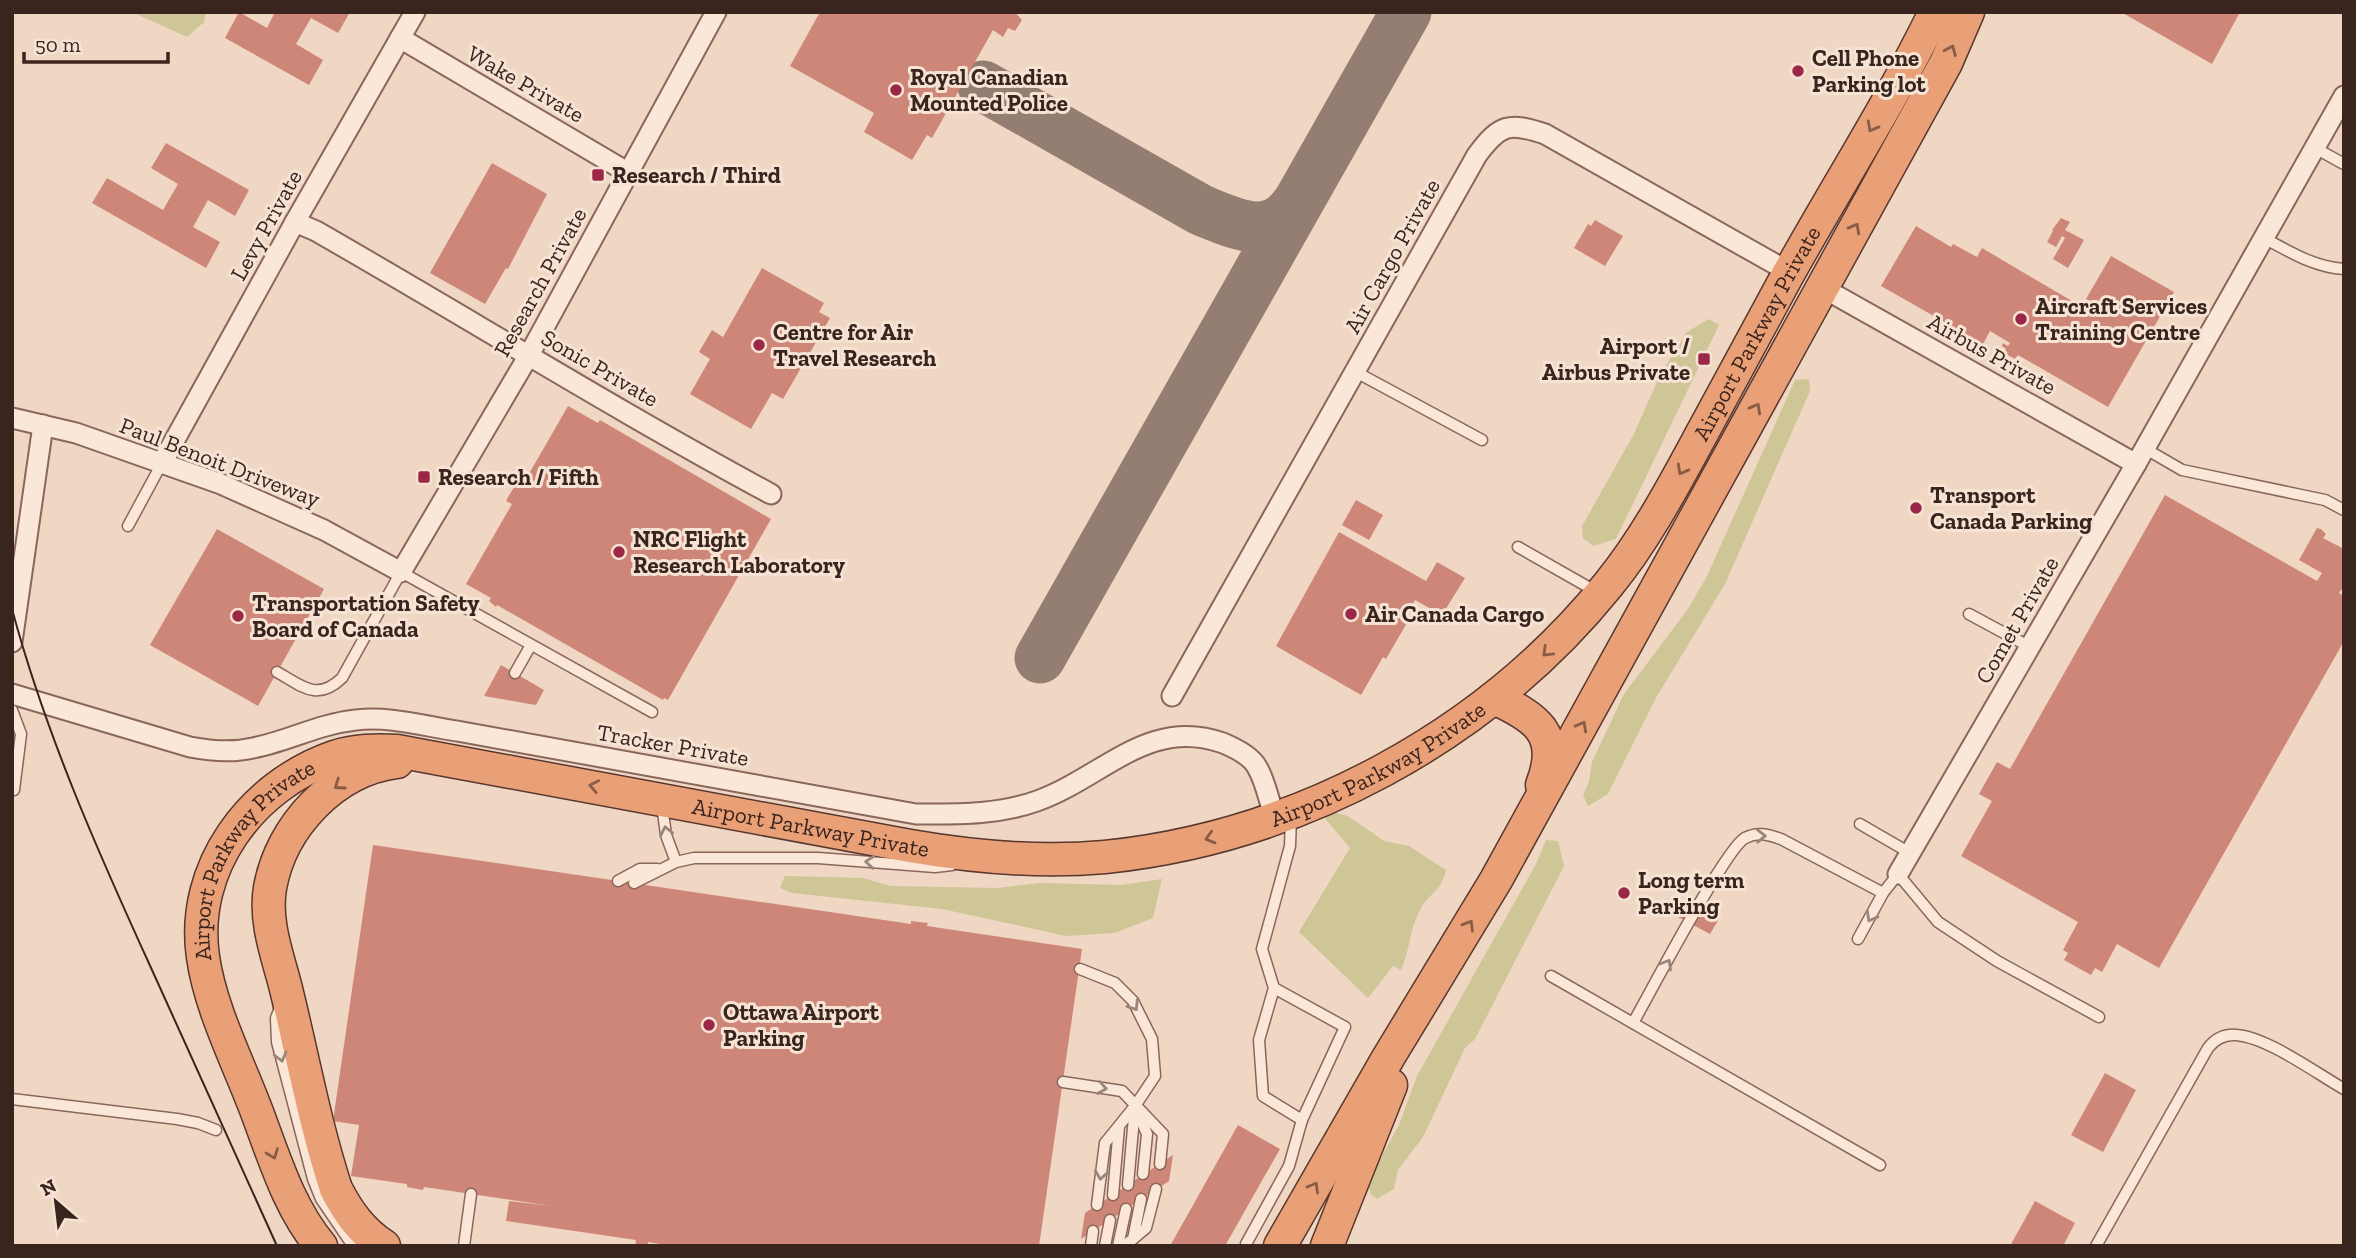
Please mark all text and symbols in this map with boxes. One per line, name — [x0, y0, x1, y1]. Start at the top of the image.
scale bar — [24, 21, 168, 65]
text: 50 m — [35, 32, 81, 57]
street label: Wake Private — [463, 39, 589, 129]
place label: Cell Phone Parking lot — [1812, 44, 1926, 98]
one-way arrow — [1943, 45, 1957, 57]
place label: Royal Canadian Mounted Police — [910, 63, 1068, 117]
marker: Cell Phone Parking lot — [1790, 63, 1806, 79]
marker: Royal Canadian Mounted Police — [888, 82, 904, 98]
one-way arrow — [1867, 119, 1880, 132]
place label: Research / Third — [612, 161, 781, 189]
street label: Levy Private — [224, 165, 308, 285]
marker: Research / Third — [590, 167, 606, 183]
street label: Air Cargo Private — [1338, 174, 1446, 338]
street label: Research Private — [488, 203, 592, 361]
street label: Airport Parkway Private — [1687, 221, 1827, 445]
one-way arrow — [1847, 223, 1860, 235]
place label: Aircraft Services Training Centre — [2035, 292, 2207, 346]
street label: Airbus Private — [1923, 307, 2061, 401]
marker: Aircraft Services Training Centre — [2013, 311, 2029, 327]
place label: Centre for Air Travel Research — [773, 318, 937, 372]
street label: Sonic Private — [536, 323, 664, 413]
place label: Airport / Airbus Private — [1542, 332, 1690, 386]
marker: Centre for Air Travel Research — [751, 337, 767, 353]
marker: Airport / Airbus Private — [1696, 351, 1712, 367]
one-way arrow — [1748, 403, 1761, 416]
street label: Paul Benoit Driveway — [116, 411, 324, 513]
place label: Research / Fifth — [438, 463, 599, 491]
one-way arrow — [1677, 463, 1690, 476]
marker: Research / Fifth — [416, 469, 432, 485]
place label: Transport Canada Parking — [1930, 481, 2092, 535]
marker: Transport Canada Parking — [1908, 500, 1924, 516]
place label: NRC Flight Research Laboratory — [633, 525, 846, 579]
marker: NRC Flight Research Laboratory — [611, 544, 627, 560]
street label: Comet Private — [1969, 551, 2065, 689]
place label: Transportation Safety Board of Canada — [252, 589, 480, 643]
place label: Air Canada Cargo — [1365, 600, 1544, 628]
marker: Air Canada Cargo — [1343, 606, 1359, 622]
marker: Transportation Safety Board of Canada — [230, 608, 246, 624]
one-way arrow — [1543, 644, 1555, 656]
street label: Airport Parkway Private — [1267, 695, 1491, 833]
street label: Tracker Private — [595, 718, 751, 772]
one-way arrow — [1573, 721, 1587, 733]
street label: Airport Parkway Private — [187, 753, 320, 963]
one-way arrow — [334, 777, 347, 789]
one-way arrow — [588, 780, 600, 795]
street label: Airport Parkway Private — [690, 792, 931, 863]
one-way arrow — [660, 825, 675, 837]
one-way arrow — [1204, 829, 1216, 844]
one-way arrow — [1756, 829, 1767, 844]
one-way arrow — [865, 855, 876, 870]
place label: Long term Parking — [1638, 866, 1744, 920]
marker: Long term Parking — [1616, 885, 1632, 901]
one-way arrow — [1866, 909, 1879, 922]
one-way arrow — [1461, 920, 1474, 933]
one-way arrow — [1659, 958, 1672, 971]
place label: Ottawa Airport Parking — [723, 998, 880, 1052]
one-way arrow — [1126, 998, 1139, 1011]
marker: Ottawa Airport Parking — [701, 1017, 717, 1033]
one-way arrow — [273, 1051, 287, 1063]
one-way arrow — [1096, 1080, 1108, 1095]
one-way arrow — [264, 1147, 278, 1159]
north arrow — [21, 1167, 91, 1237]
one-way arrow — [1094, 1169, 1109, 1181]
text: N — [36, 1174, 60, 1201]
one-way arrow — [1306, 1181, 1319, 1194]

